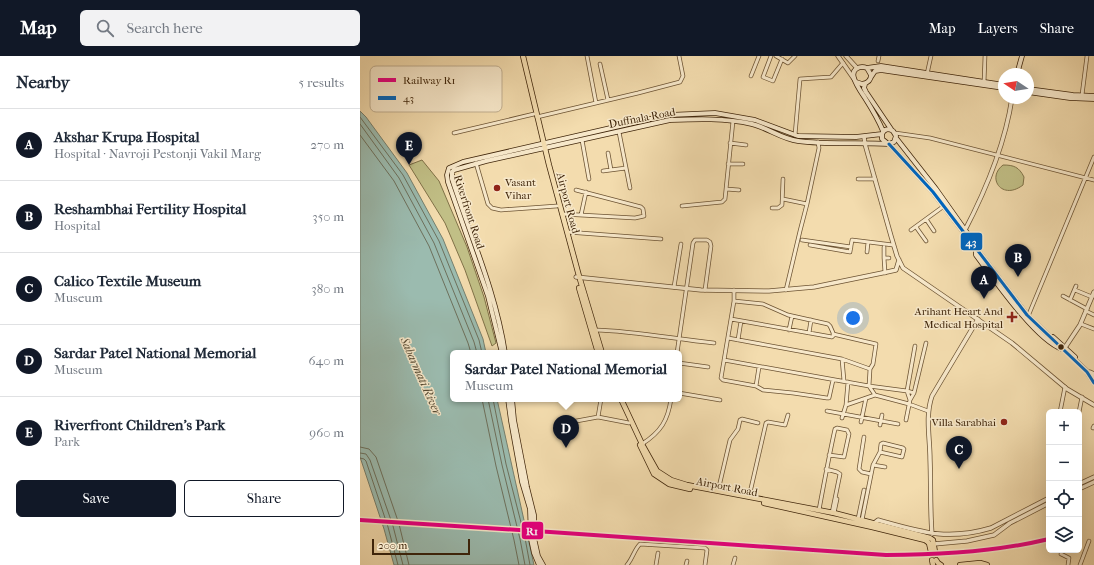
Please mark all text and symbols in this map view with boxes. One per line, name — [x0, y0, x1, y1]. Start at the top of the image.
search box — [80, 10, 360, 46]
text: Map — [20, 17, 56, 39]
icon: search — [94, 17, 116, 39]
text: Search here — [126, 19, 203, 37]
text: Map — [929, 20, 956, 37]
text: Layers — [978, 20, 1018, 37]
text: Share — [1040, 20, 1074, 37]
legend — [370, 66, 502, 112]
north arrow — [998, 68, 1034, 104]
text: Nearby — [16, 72, 70, 92]
text: Railway R1 — [403, 74, 456, 87]
text: 5 results — [299, 75, 344, 90]
text: 43 — [403, 92, 414, 105]
street label: Duffnala Road — [608, 105, 677, 131]
text: Akshar Krupa Hospital — [54, 128, 200, 146]
pin: E — [396, 132, 422, 165]
text: A — [25, 137, 33, 152]
text: 270 m — [310, 137, 344, 152]
text: Hospital · Navroji Pestonji Vakil Marg — [54, 146, 261, 161]
street label: Airport Road — [553, 170, 583, 236]
street label: Riverfront Road — [451, 173, 487, 252]
place label: Vasant Vihar — [504, 176, 536, 202]
marker: Vasant Vihar — [492, 183, 502, 193]
text: Reshambhai Fertility Hospital — [54, 200, 246, 218]
text: B — [25, 209, 33, 224]
text: 350 m — [312, 209, 344, 224]
text: Hospital — [54, 218, 101, 233]
line badge: 43 — [960, 232, 983, 251]
text: 43 — [964, 236, 977, 249]
pin: B — [1005, 244, 1031, 277]
pin: A — [971, 266, 997, 299]
text: Calico Textile Museum — [54, 272, 201, 290]
text: C — [25, 281, 33, 296]
text: 380 m — [311, 281, 344, 296]
text: Museum — [54, 290, 102, 305]
place label: Arihant Heart And Medical Hospital — [914, 305, 1004, 331]
your location — [843, 308, 863, 328]
marker: Arihant Heart And Medical Hospital — [1006, 311, 1018, 323]
water label: Sabarmati River — [397, 334, 445, 419]
unlabelled marker — [1056, 342, 1066, 352]
text: Sardar Patel National Memorial — [54, 344, 256, 362]
popup — [450, 350, 682, 402]
text: D — [24, 353, 34, 368]
text: 640 m — [309, 353, 344, 368]
text: Sardar Patel National Memorial — [465, 360, 667, 378]
text: Museum — [54, 362, 102, 377]
text: Museum — [465, 378, 513, 393]
map controls — [1046, 409, 1082, 553]
button: + — [1046, 409, 1082, 445]
pin: D — [553, 415, 579, 448]
text: Riverfront Children's Park — [54, 416, 225, 434]
place label: Villa Sarabhai — [930, 416, 997, 429]
marker: Villa Sarabhai — [999, 417, 1009, 427]
text: E — [25, 425, 33, 440]
text: 960 m — [309, 425, 344, 440]
text: Park — [54, 434, 80, 449]
pin: C — [946, 436, 972, 469]
button: − — [1046, 445, 1082, 481]
street label: Airport Road — [694, 474, 760, 500]
button: Save — [16, 480, 176, 517]
button: Share — [184, 480, 344, 517]
button: locate — [1046, 481, 1082, 517]
button: layers — [1046, 517, 1082, 553]
line badge: R1 — [521, 521, 544, 540]
text: R1 — [526, 525, 538, 538]
scale bar — [372, 537, 470, 556]
text: 200 m — [378, 539, 407, 552]

